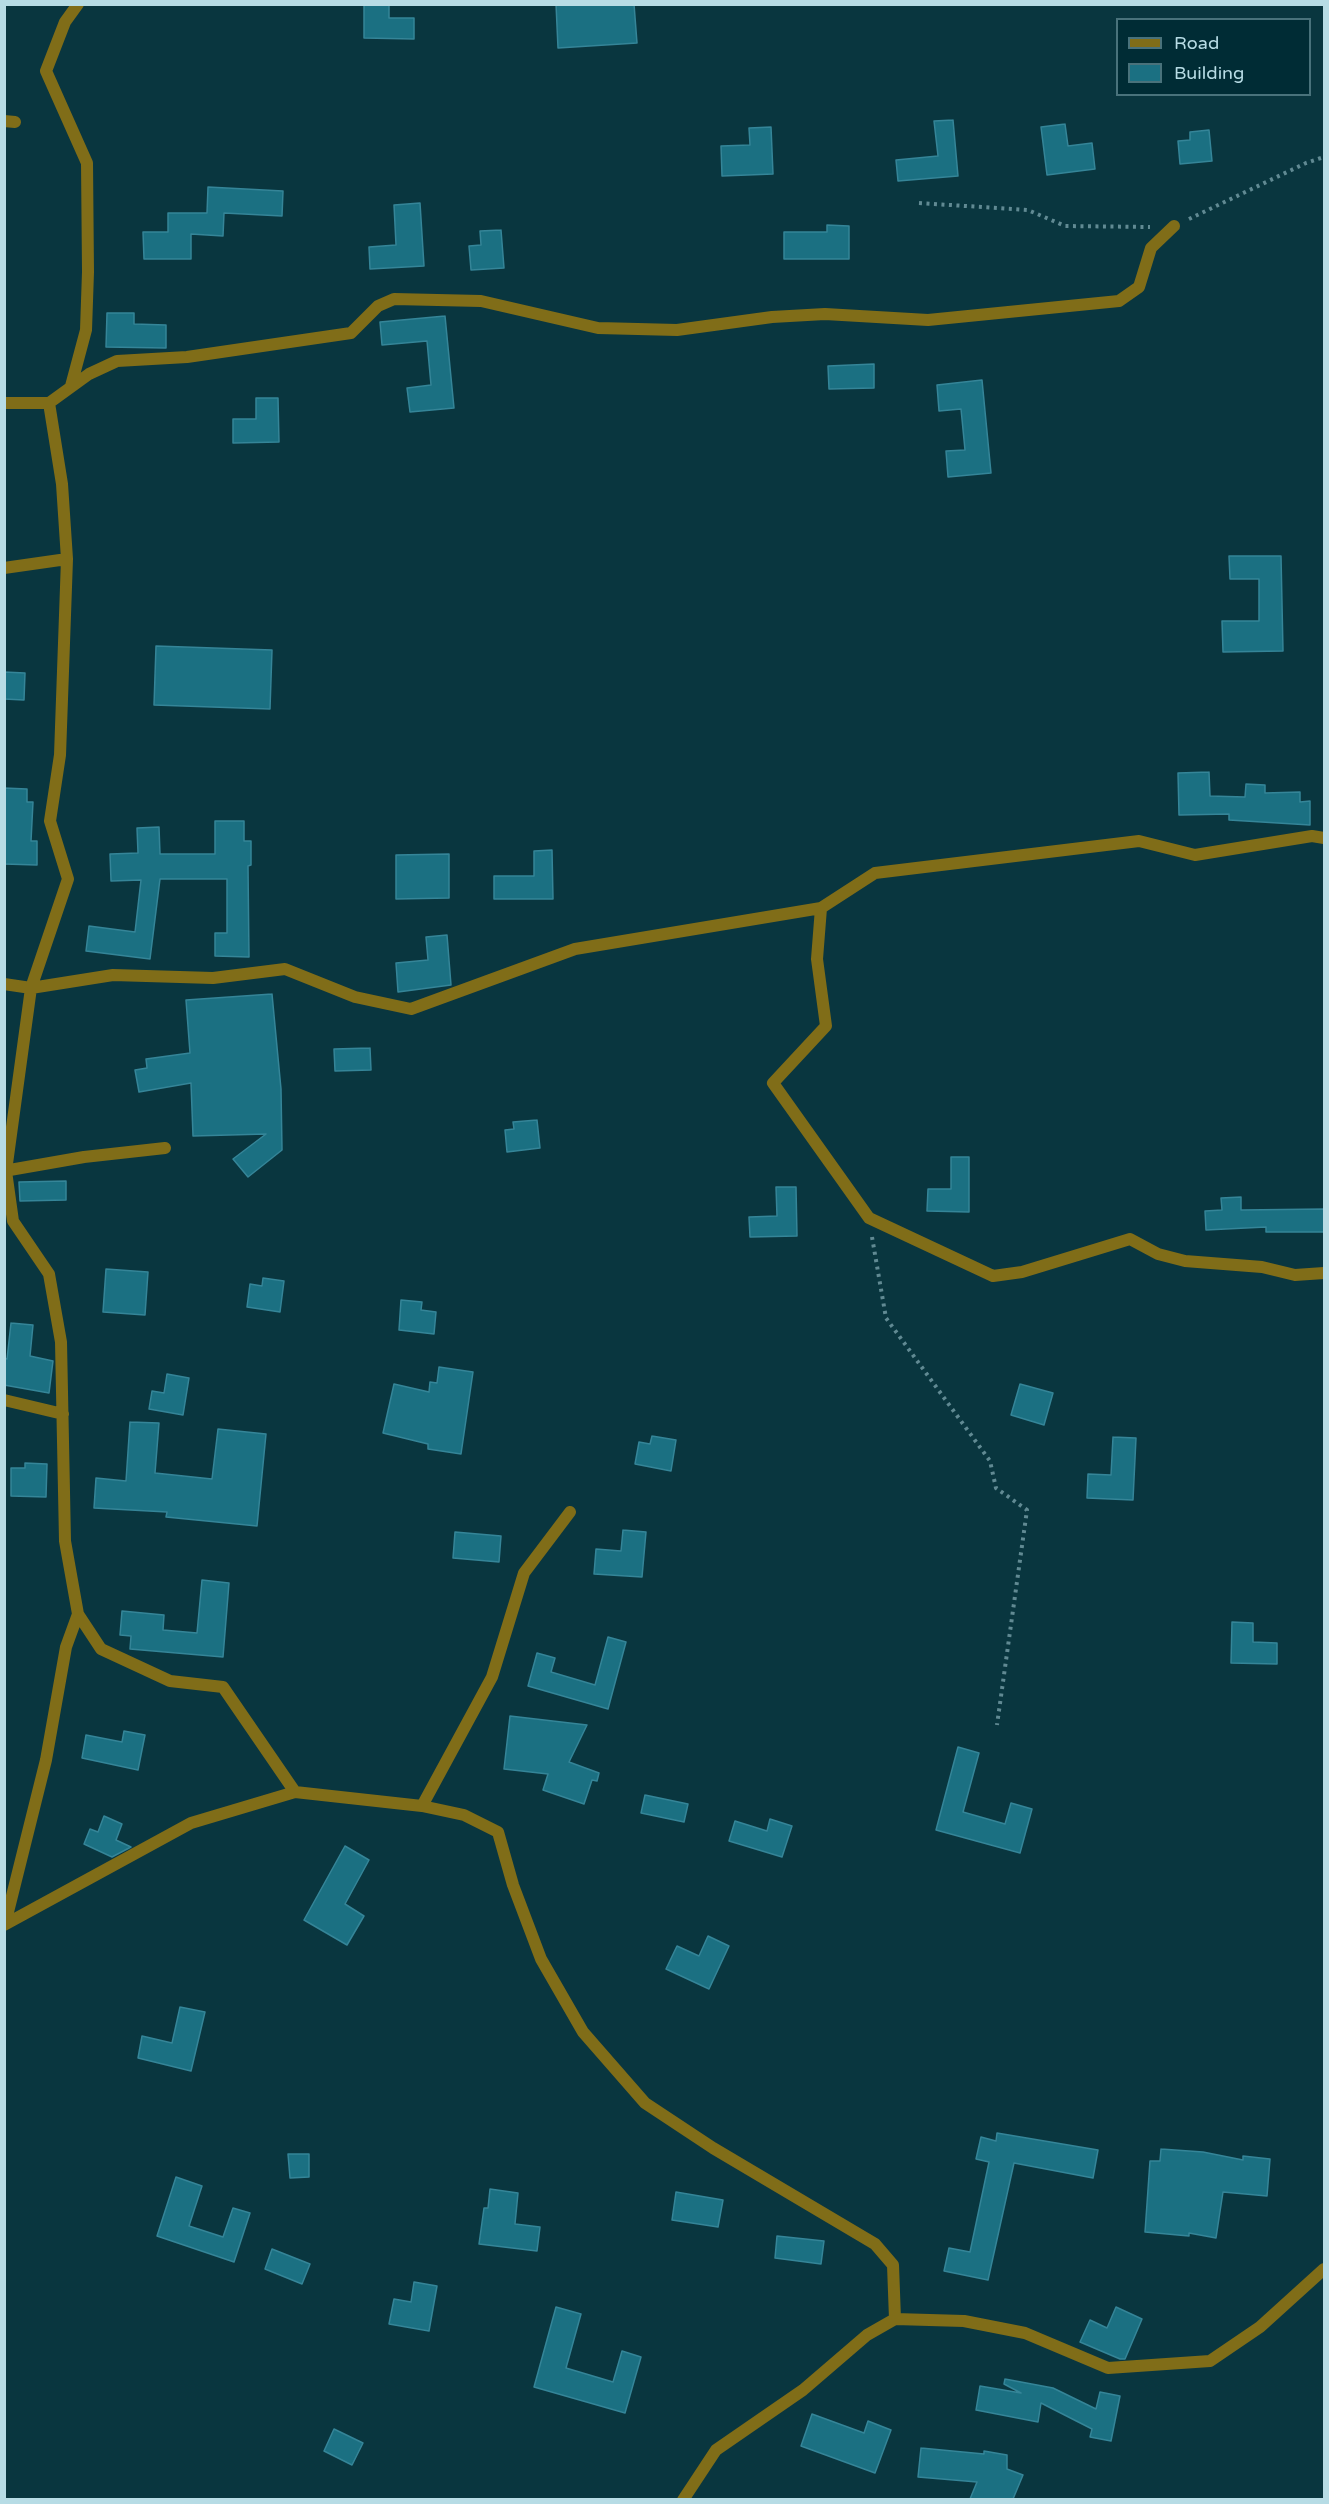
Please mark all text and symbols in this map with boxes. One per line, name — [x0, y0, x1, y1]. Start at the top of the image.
legend — [1116, 18, 1311, 96]
text: Road — [1174, 32, 1219, 54]
text: Building — [1174, 62, 1244, 84]

